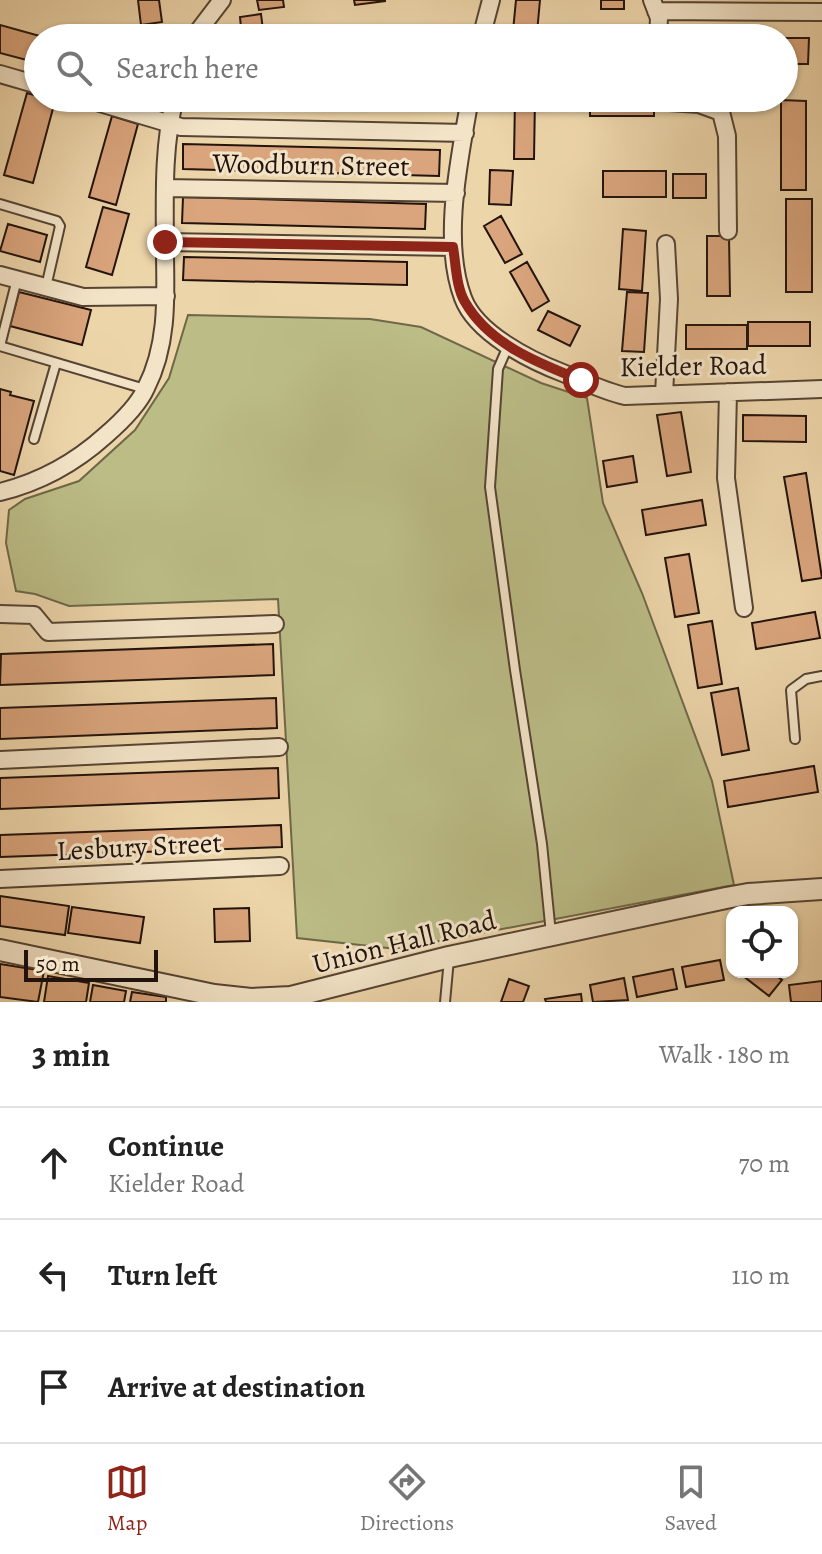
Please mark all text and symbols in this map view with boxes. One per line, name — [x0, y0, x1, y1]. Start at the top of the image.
search box — [24, 24, 798, 112]
icon: search — [52, 46, 96, 90]
text: Search here — [116, 48, 259, 88]
street label: Woodburn Street — [211, 144, 410, 186]
route end — [147, 224, 183, 260]
street label: Kielder Road — [619, 346, 768, 386]
route start — [563, 362, 599, 398]
street label: Lesbury Street — [55, 824, 223, 870]
street label: Union Hall Road — [309, 901, 501, 983]
map controls — [726, 906, 798, 978]
button: locate — [726, 906, 798, 978]
scale bar — [24, 946, 158, 982]
text: 50 m — [36, 949, 80, 979]
text: 3 min — [32, 1031, 110, 1078]
text: Walk · 180 m — [659, 1037, 790, 1072]
text: Continue — [108, 1126, 224, 1166]
icon: ahead — [32, 1141, 76, 1185]
text: 70 m — [738, 1146, 790, 1181]
text: Kielder Road — [108, 1166, 245, 1201]
icon: left — [32, 1253, 76, 1297]
text: Turn left — [108, 1255, 217, 1295]
text: 110 m — [732, 1258, 790, 1293]
icon: arrive — [32, 1365, 76, 1409]
text: Arrive at destination — [108, 1367, 365, 1407]
tab: Map — [105, 1460, 149, 1538]
tab: Directions — [360, 1460, 454, 1538]
tab: Saved — [665, 1460, 717, 1538]

